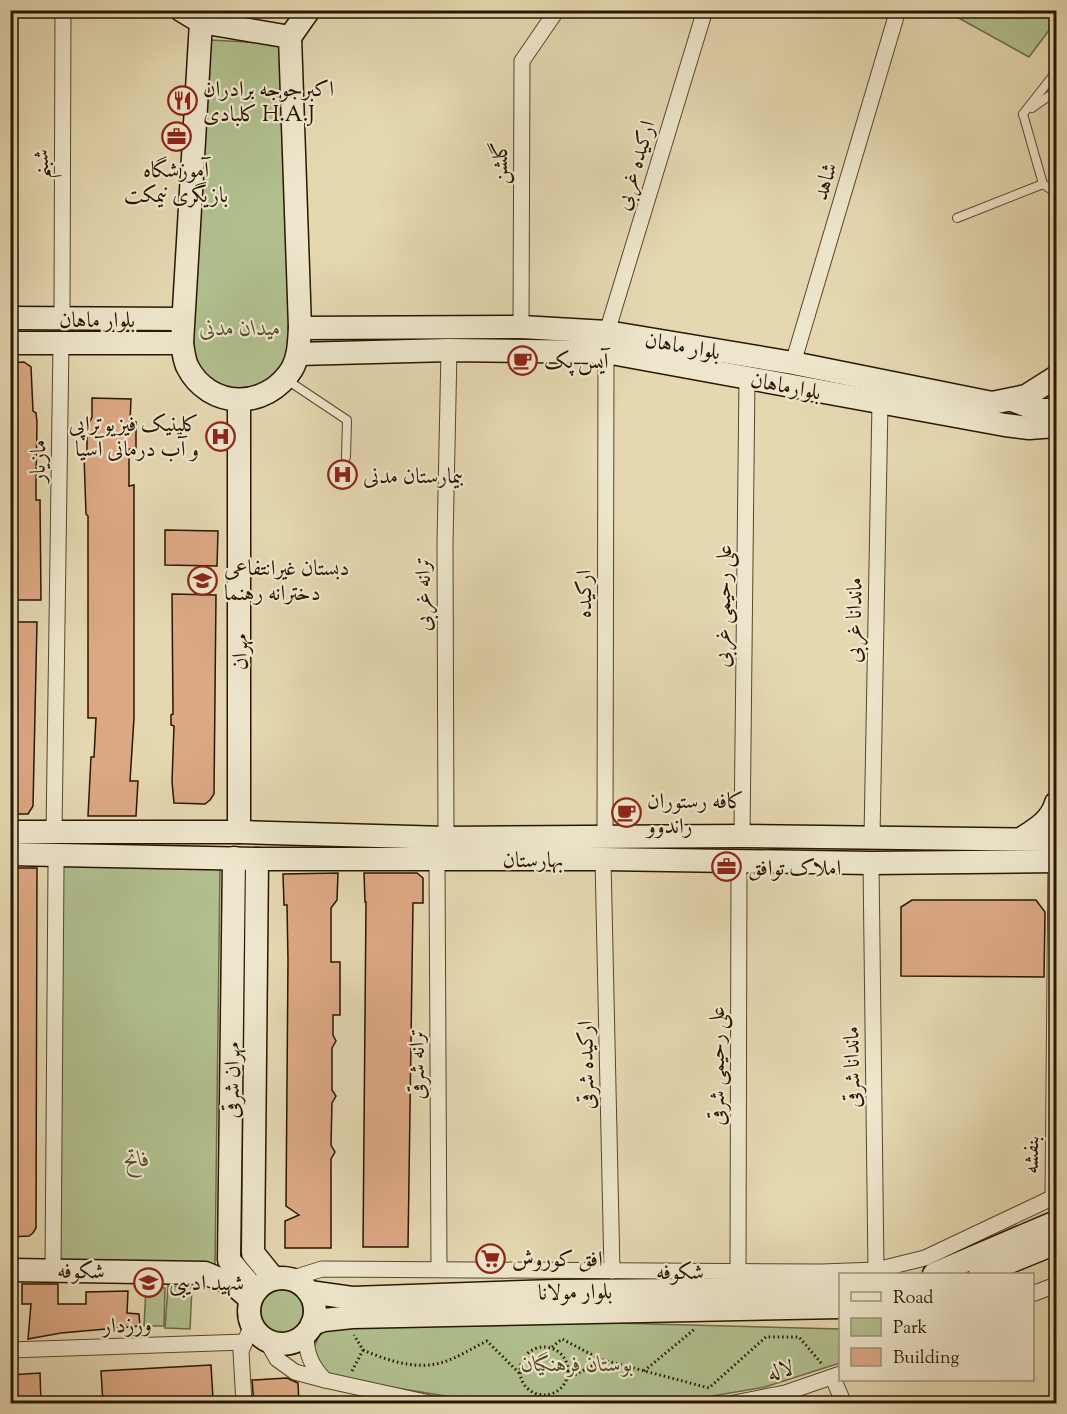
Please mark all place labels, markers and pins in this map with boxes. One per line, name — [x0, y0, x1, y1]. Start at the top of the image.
place label: اکبرجوجه برادران کلبادی H.A.J — [203, 75, 334, 132]
restaurant icon: اکبرجوجه برادران کلبادی H.A.J — [166, 85, 198, 117]
office icon: آموزشگاه بازیگری نیمکت — [160, 121, 192, 153]
place label: آموزشگاه بازیگری نیمکت — [124, 156, 228, 213]
cafe icon: آیس پک — [507, 344, 539, 376]
place label: آیس پک — [544, 347, 611, 379]
place label: کلینیک فیزیوتراپی و آب درمانی آسیا — [69, 410, 199, 467]
hospital icon: کلینیک فیزیوتراپی و آب درمانی آسیا — [204, 420, 236, 452]
hospital icon: بیمارستان مدنی — [326, 459, 358, 491]
place label: بیمارستان مدنی — [363, 462, 464, 494]
place label: دبستان غیرانتفاعی دخترانه رهنما — [224, 554, 349, 611]
school or university icon: دبستان غیرانتفاعی دخترانه رهنما — [187, 564, 219, 596]
place label: کافه رستوران راندوو — [645, 787, 744, 844]
cafe icon: کافه رستوران راندوو — [610, 797, 642, 829]
office icon: املاک توافق — [711, 851, 743, 883]
place label: املاک توافق — [748, 854, 841, 886]
supermarket icon: افق کوروش — [475, 1242, 507, 1274]
place label: افق کوروش — [512, 1245, 603, 1277]
school or university icon: شهید ادیبی — [132, 1266, 164, 1298]
place label: شهید ادیبی — [169, 1269, 244, 1301]

